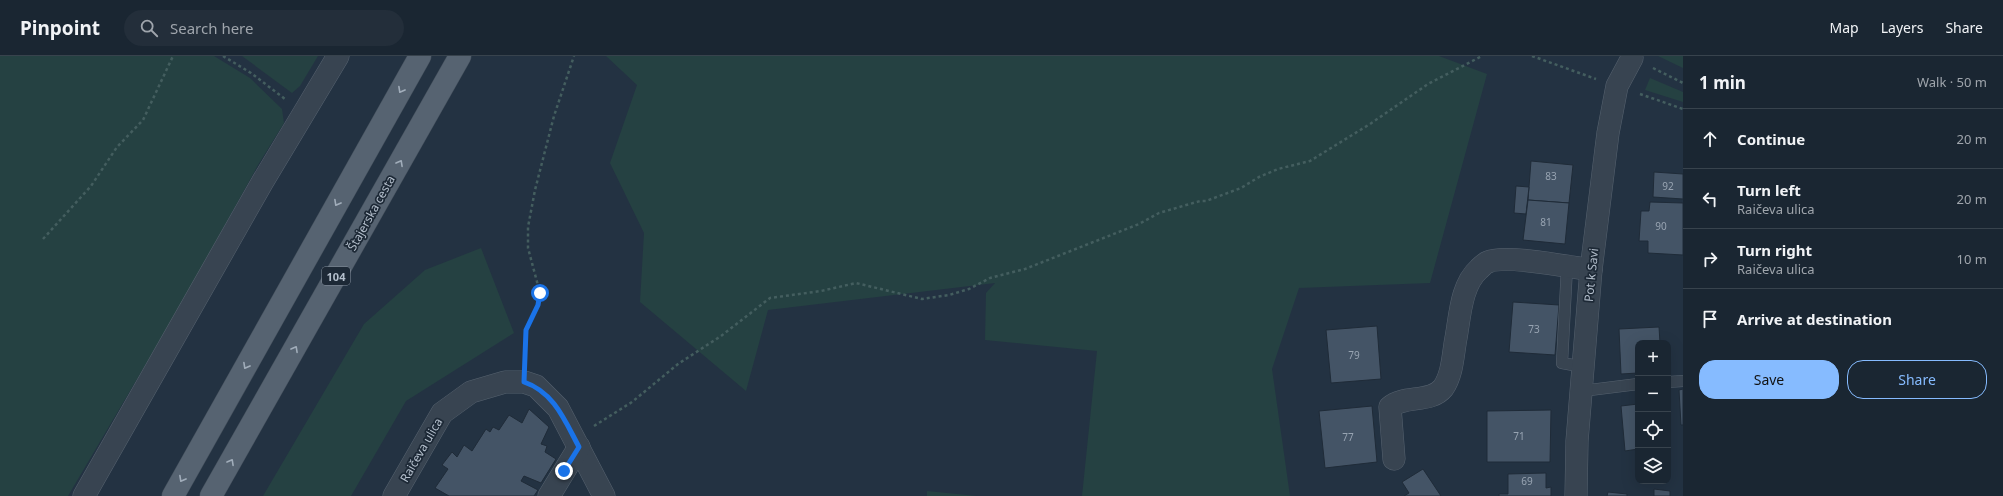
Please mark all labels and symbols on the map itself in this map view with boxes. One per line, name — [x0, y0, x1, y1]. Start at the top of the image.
one-way arrow — [398, 86, 405, 93]
one-way arrow — [395, 159, 402, 167]
house number: 83 — [1545, 169, 1557, 183]
street label: Štajerska cesta — [343, 172, 399, 254]
house number: 92 — [1662, 179, 1674, 193]
one-way arrow — [334, 199, 342, 207]
house number: 81 — [1540, 215, 1552, 229]
house number: 90 — [1655, 219, 1667, 233]
street label: Pot k Savi — [1580, 247, 1602, 303]
road number: 104 — [322, 267, 350, 285]
route start — [531, 284, 549, 302]
house number: 73 — [1528, 322, 1540, 336]
one-way arrow — [290, 346, 297, 353]
house number: 79 — [1348, 348, 1360, 362]
one-way arrow — [243, 362, 251, 369]
street label: Raičeva ulica — [396, 415, 446, 485]
house number: 71 — [1513, 429, 1525, 443]
house number: 77 — [1342, 430, 1354, 444]
one-way arrow — [226, 459, 233, 466]
route end — [555, 462, 573, 480]
house number: 69 — [1521, 474, 1533, 488]
one-way arrow — [180, 475, 187, 482]

